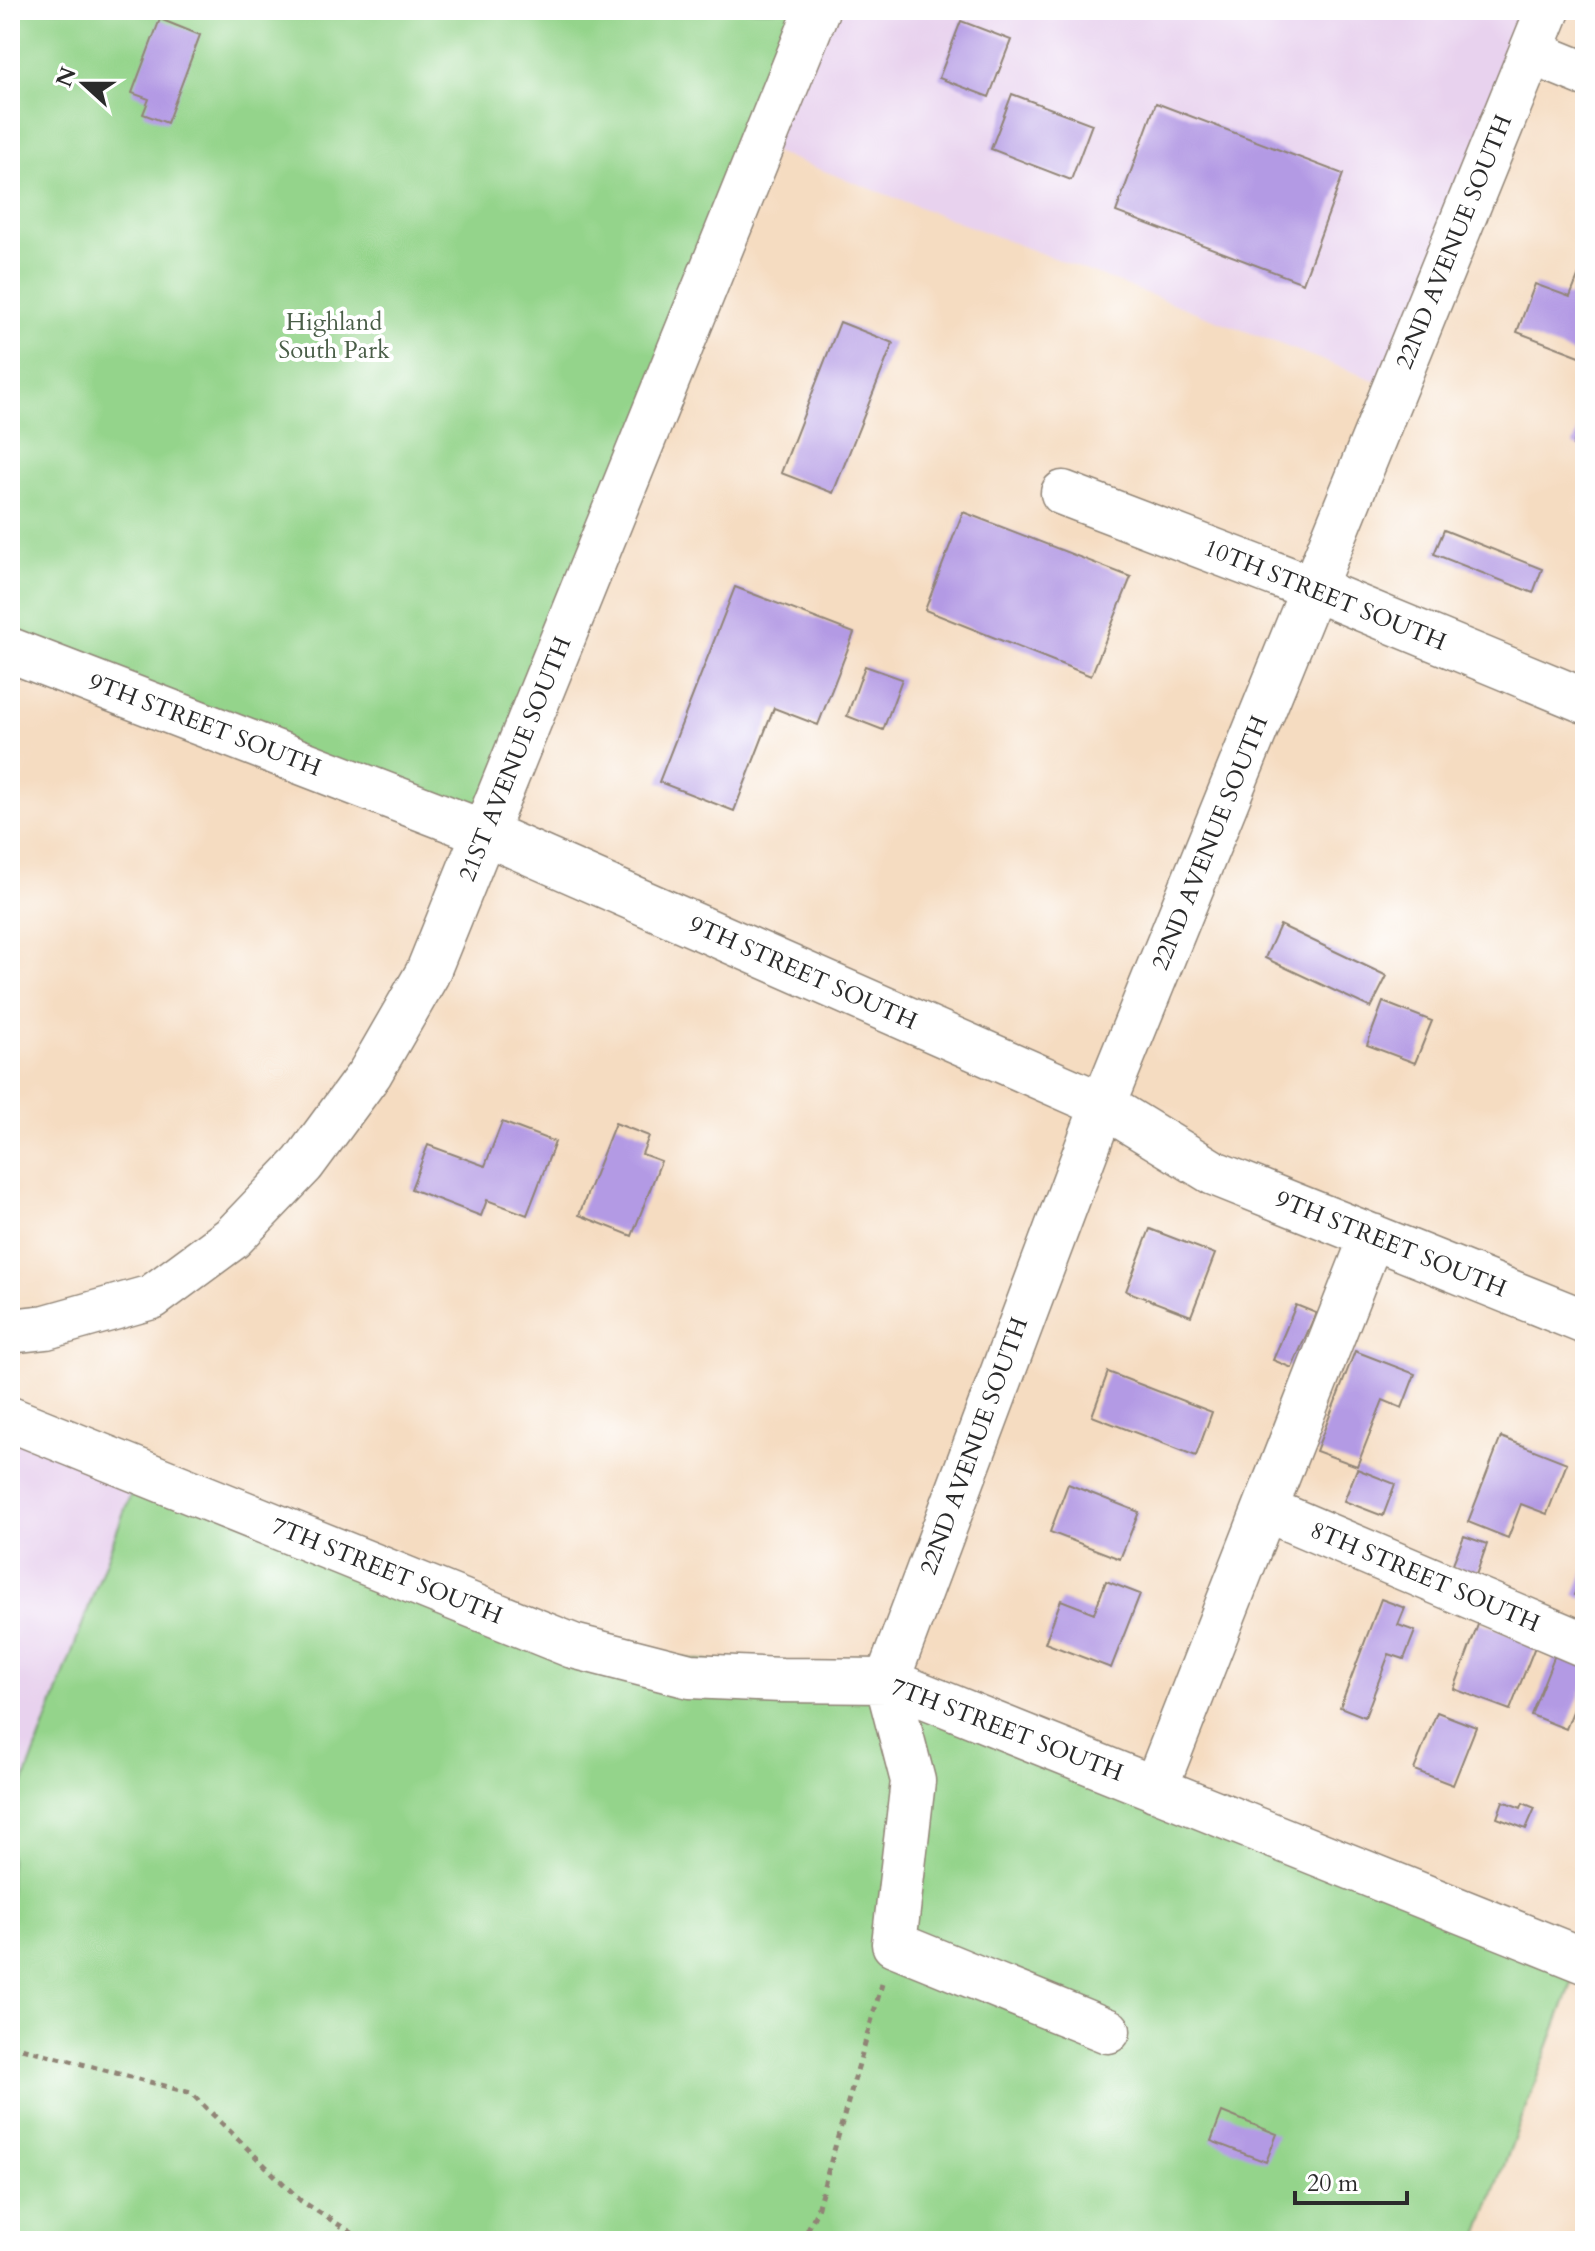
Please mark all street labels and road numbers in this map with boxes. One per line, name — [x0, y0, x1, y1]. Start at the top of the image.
street label: 22ND AVENUE SOUTH — [1388, 110, 1520, 374]
street label: 10TH STREET SOUTH — [1199, 531, 1451, 659]
street label: 21ST AVENUE SOUTH — [451, 632, 579, 886]
street label: 9TH STREET SOUTH — [84, 665, 326, 785]
street label: 22ND AVENUE SOUTH — [1144, 711, 1276, 975]
street label: 9TH STREET SOUTH — [684, 908, 922, 1038]
street label: 9TH STREET SOUTH — [1271, 1183, 1511, 1305]
street label: 22ND AVENUE SOUTH — [912, 1313, 1036, 1579]
street label: 7TH STREET SOUTH — [267, 1510, 507, 1632]
street label: 8TH STREET SOUTH — [1305, 1514, 1545, 1640]
street label: 7TH STREET SOUTH — [886, 1670, 1128, 1790]

